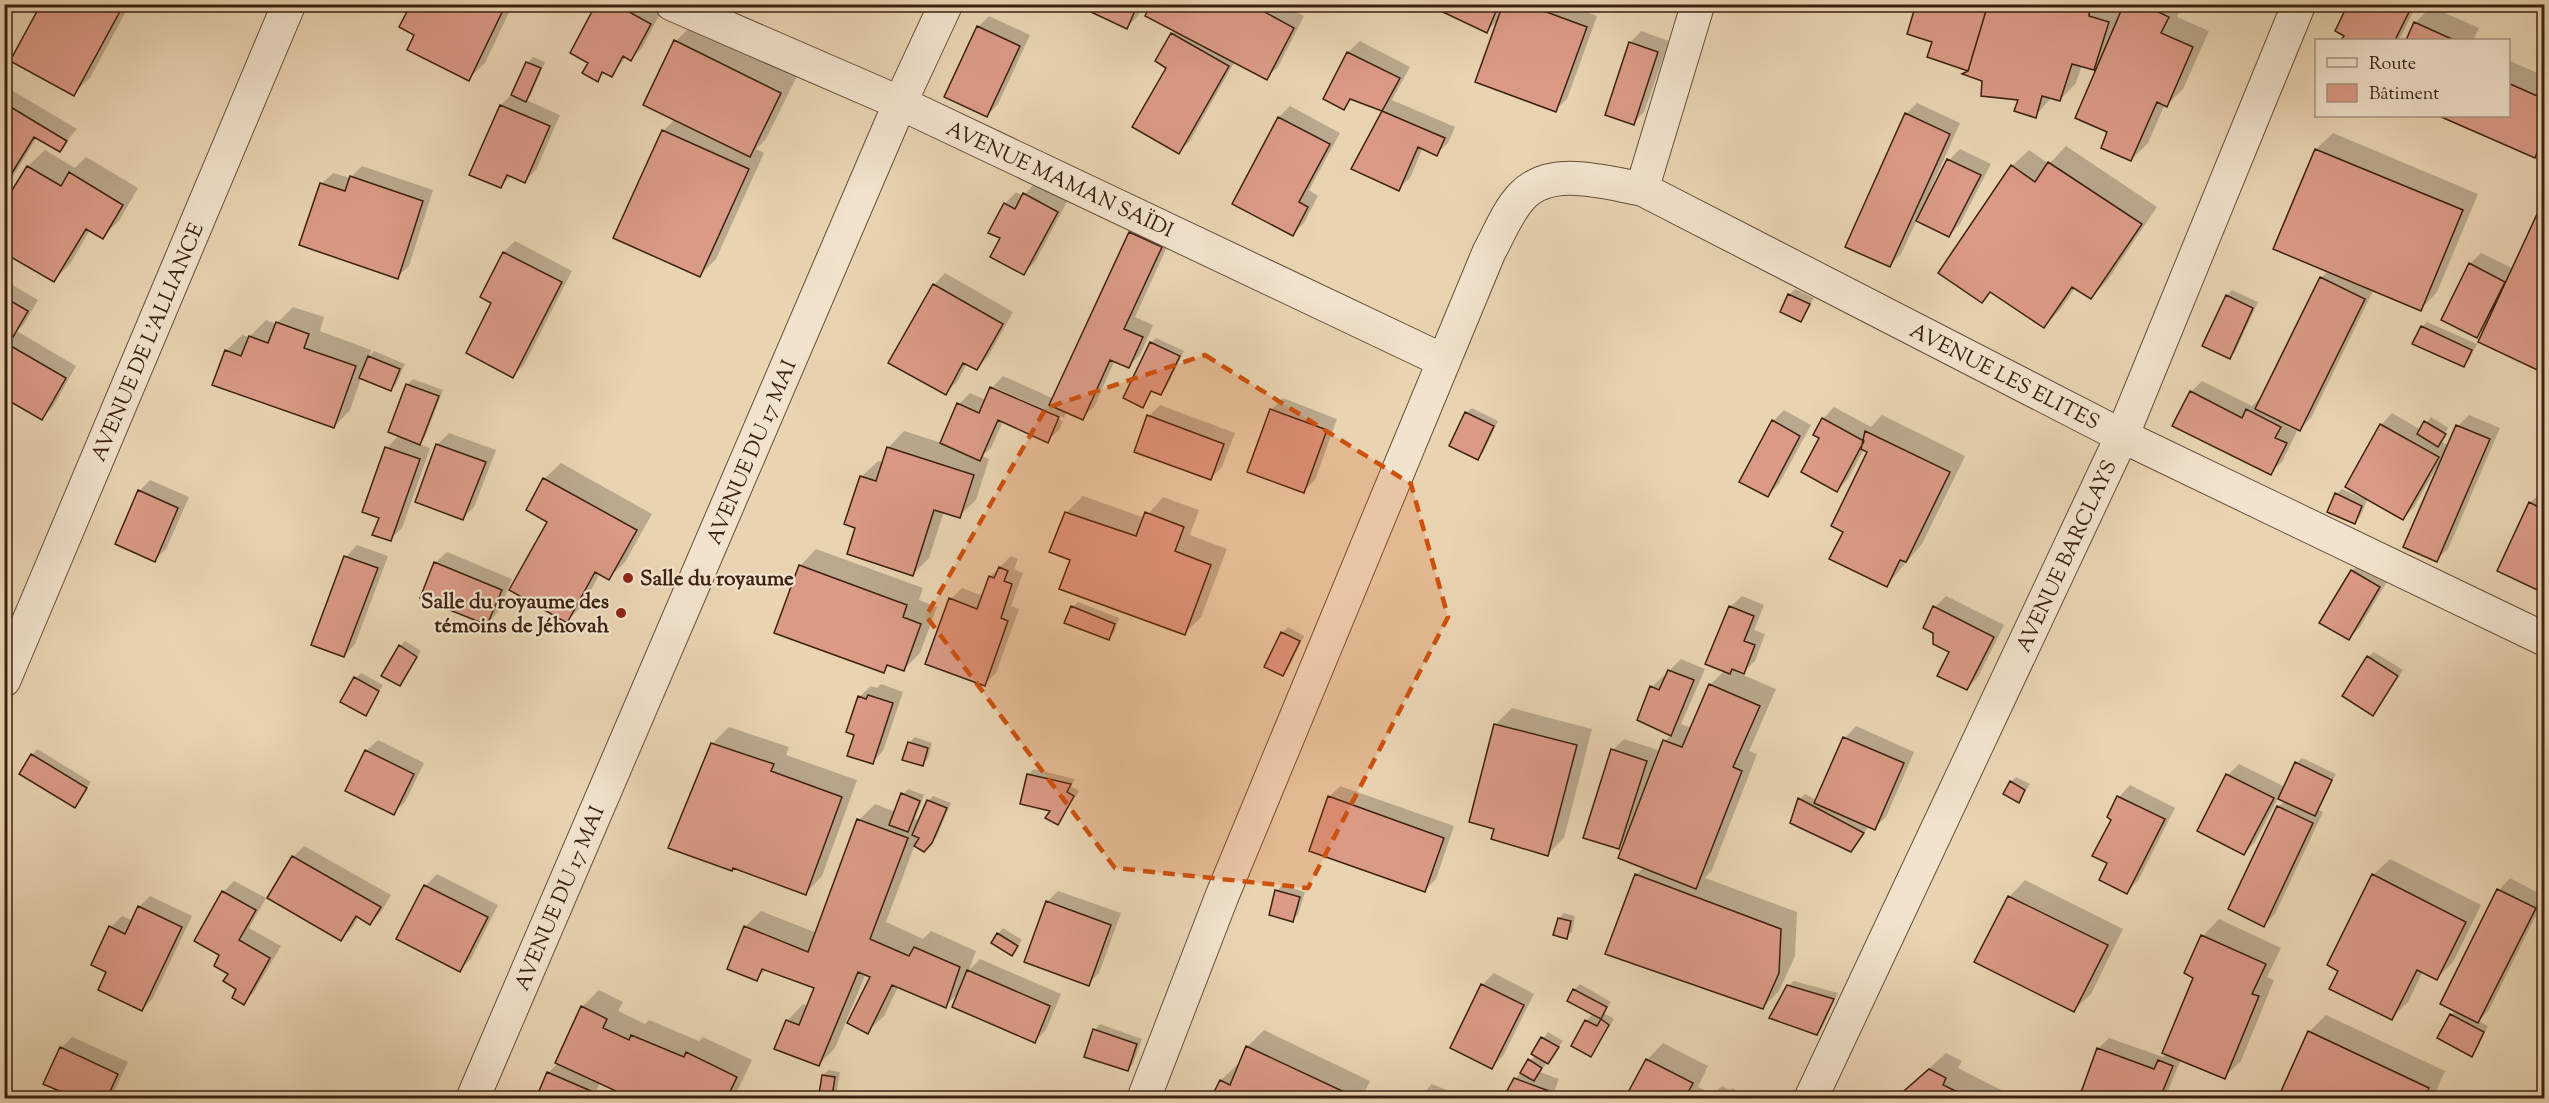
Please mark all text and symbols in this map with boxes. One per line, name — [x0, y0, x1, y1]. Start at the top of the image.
legend — [2315, 39, 2510, 117]
text: Route — [2369, 52, 2416, 78]
text: Bâtiment — [2369, 82, 2439, 108]
street label: AVENUE MAMAN SAÏDI — [940, 115, 1178, 247]
street label: AVENUE DE L'ALLIANCE — [85, 219, 213, 467]
street label: AVENUE LES ELITES — [1904, 317, 2104, 439]
street label: AVENUE DU 17 MAI — [700, 356, 805, 550]
street label: AVENUE BARCLAYS — [2010, 456, 2126, 658]
place label: Salle du royaume — [640, 565, 794, 595]
marker: Salle du royaume — [621, 571, 635, 585]
place label: Salle du royaume des témoins de Jéhovah — [421, 588, 610, 642]
marker: Salle du royaume des témoins de Jéhovah — [614, 606, 628, 620]
street label: AVENUE DU 17 MAI — [508, 802, 613, 996]

